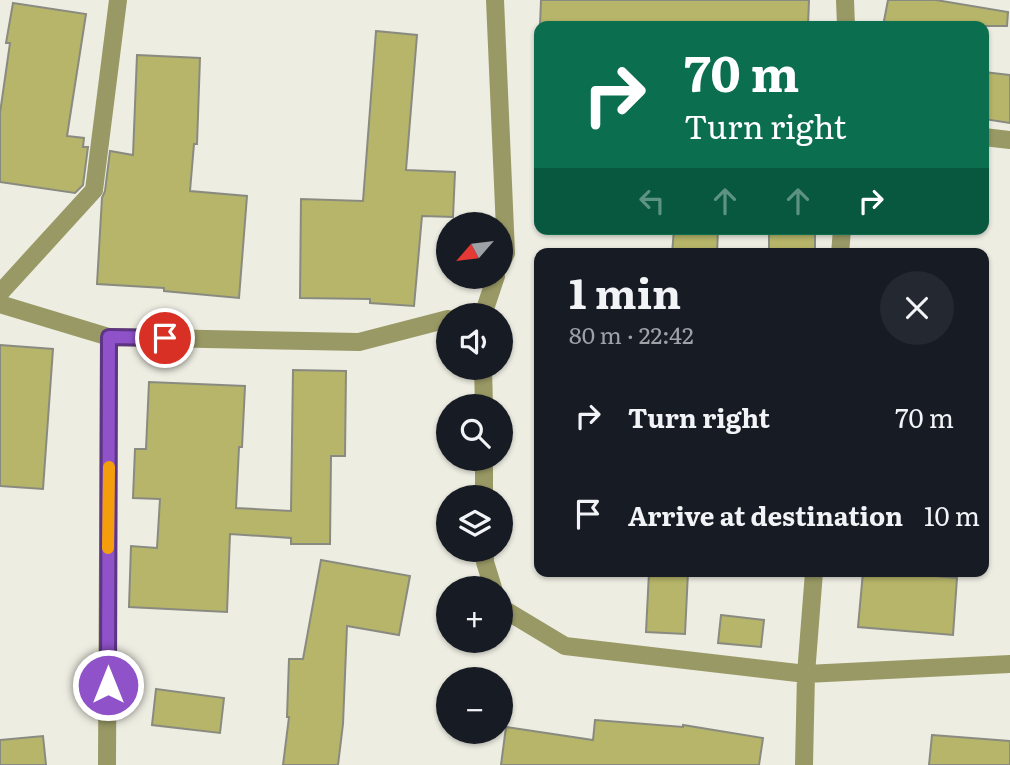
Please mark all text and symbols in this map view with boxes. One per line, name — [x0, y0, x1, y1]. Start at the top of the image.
text: 70 m — [684, 34, 799, 107]
icon: right — [569, 49, 660, 140]
text: Turn right — [684, 101, 846, 149]
icon: left — [633, 182, 671, 220]
icon: ahead — [706, 182, 744, 220]
icon: ahead — [779, 182, 817, 220]
icon: right — [852, 182, 890, 220]
north arrow — [436, 212, 513, 289]
map controls — [436, 212, 513, 744]
text: 1 min — [569, 260, 681, 322]
button: close — [880, 271, 954, 345]
button: sound — [436, 303, 513, 380]
pin — [135, 308, 195, 368]
text: 80 m · 22:42 — [569, 317, 694, 351]
icon: arrive — [146, 319, 184, 357]
button: search — [436, 394, 513, 471]
icon: right — [569, 397, 607, 435]
text: Turn right — [628, 397, 770, 436]
text: 70 m — [895, 397, 954, 436]
button: layers — [436, 485, 513, 562]
icon: arrive — [569, 495, 607, 533]
text: Arrive at destination — [628, 495, 903, 534]
text: 10 m — [924, 495, 980, 534]
button: + — [436, 576, 513, 653]
position arrow — [71, 648, 145, 722]
button: − — [436, 667, 513, 744]

